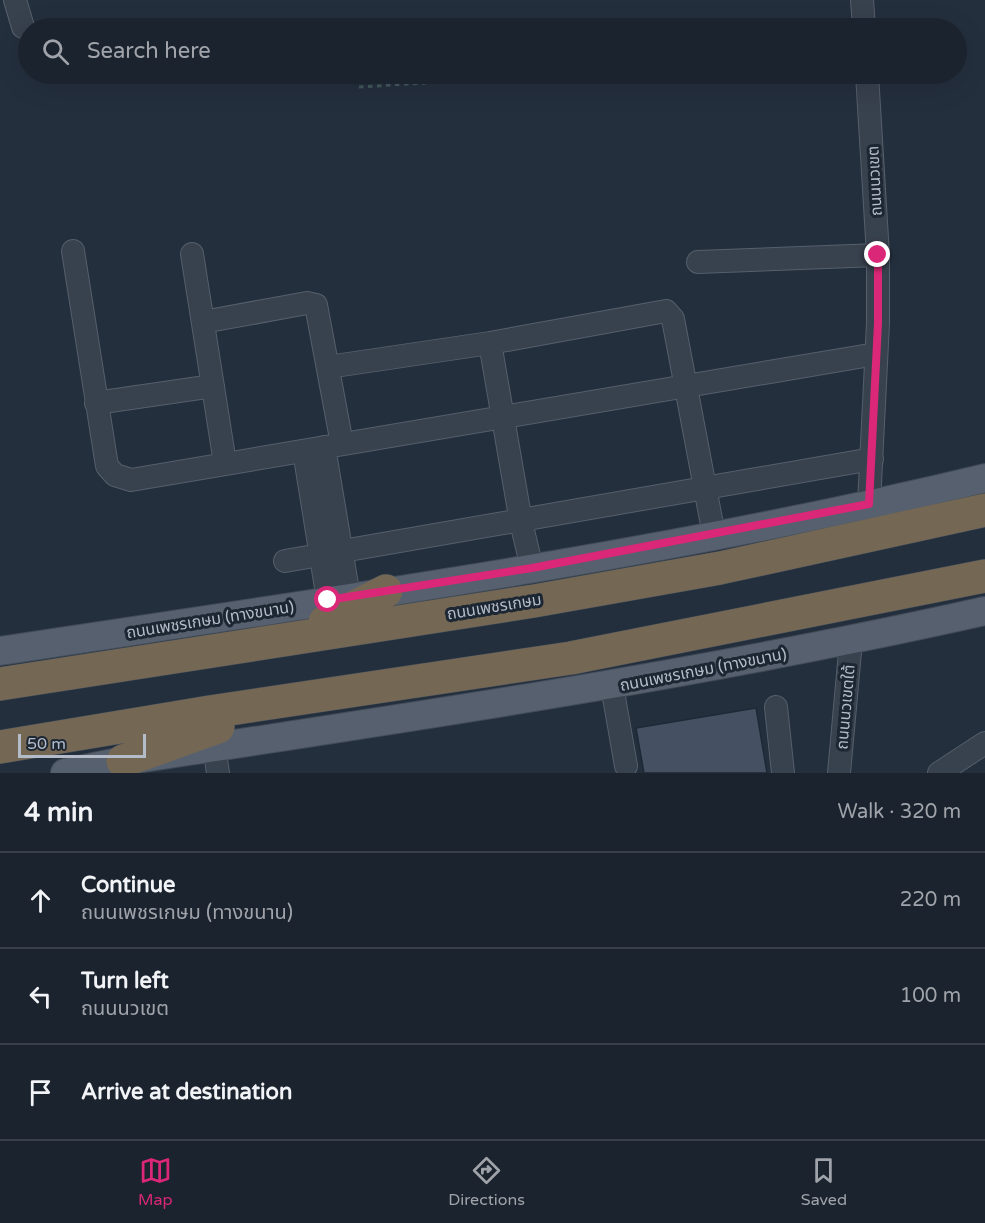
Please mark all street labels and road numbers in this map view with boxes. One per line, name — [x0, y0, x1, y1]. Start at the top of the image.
street label: ถนนนวเขต — [863, 145, 887, 217]
street label: ถนนเพชรเกษม — [445, 590, 543, 624]
street label: ถนนเพชรเกษม (ทางขนาน) — [125, 597, 295, 643]
street label: ถนนเพชรเกษม (ทางขนาน) — [618, 644, 788, 696]
street label: ถนนนวเขตใต้ — [832, 664, 860, 750]

